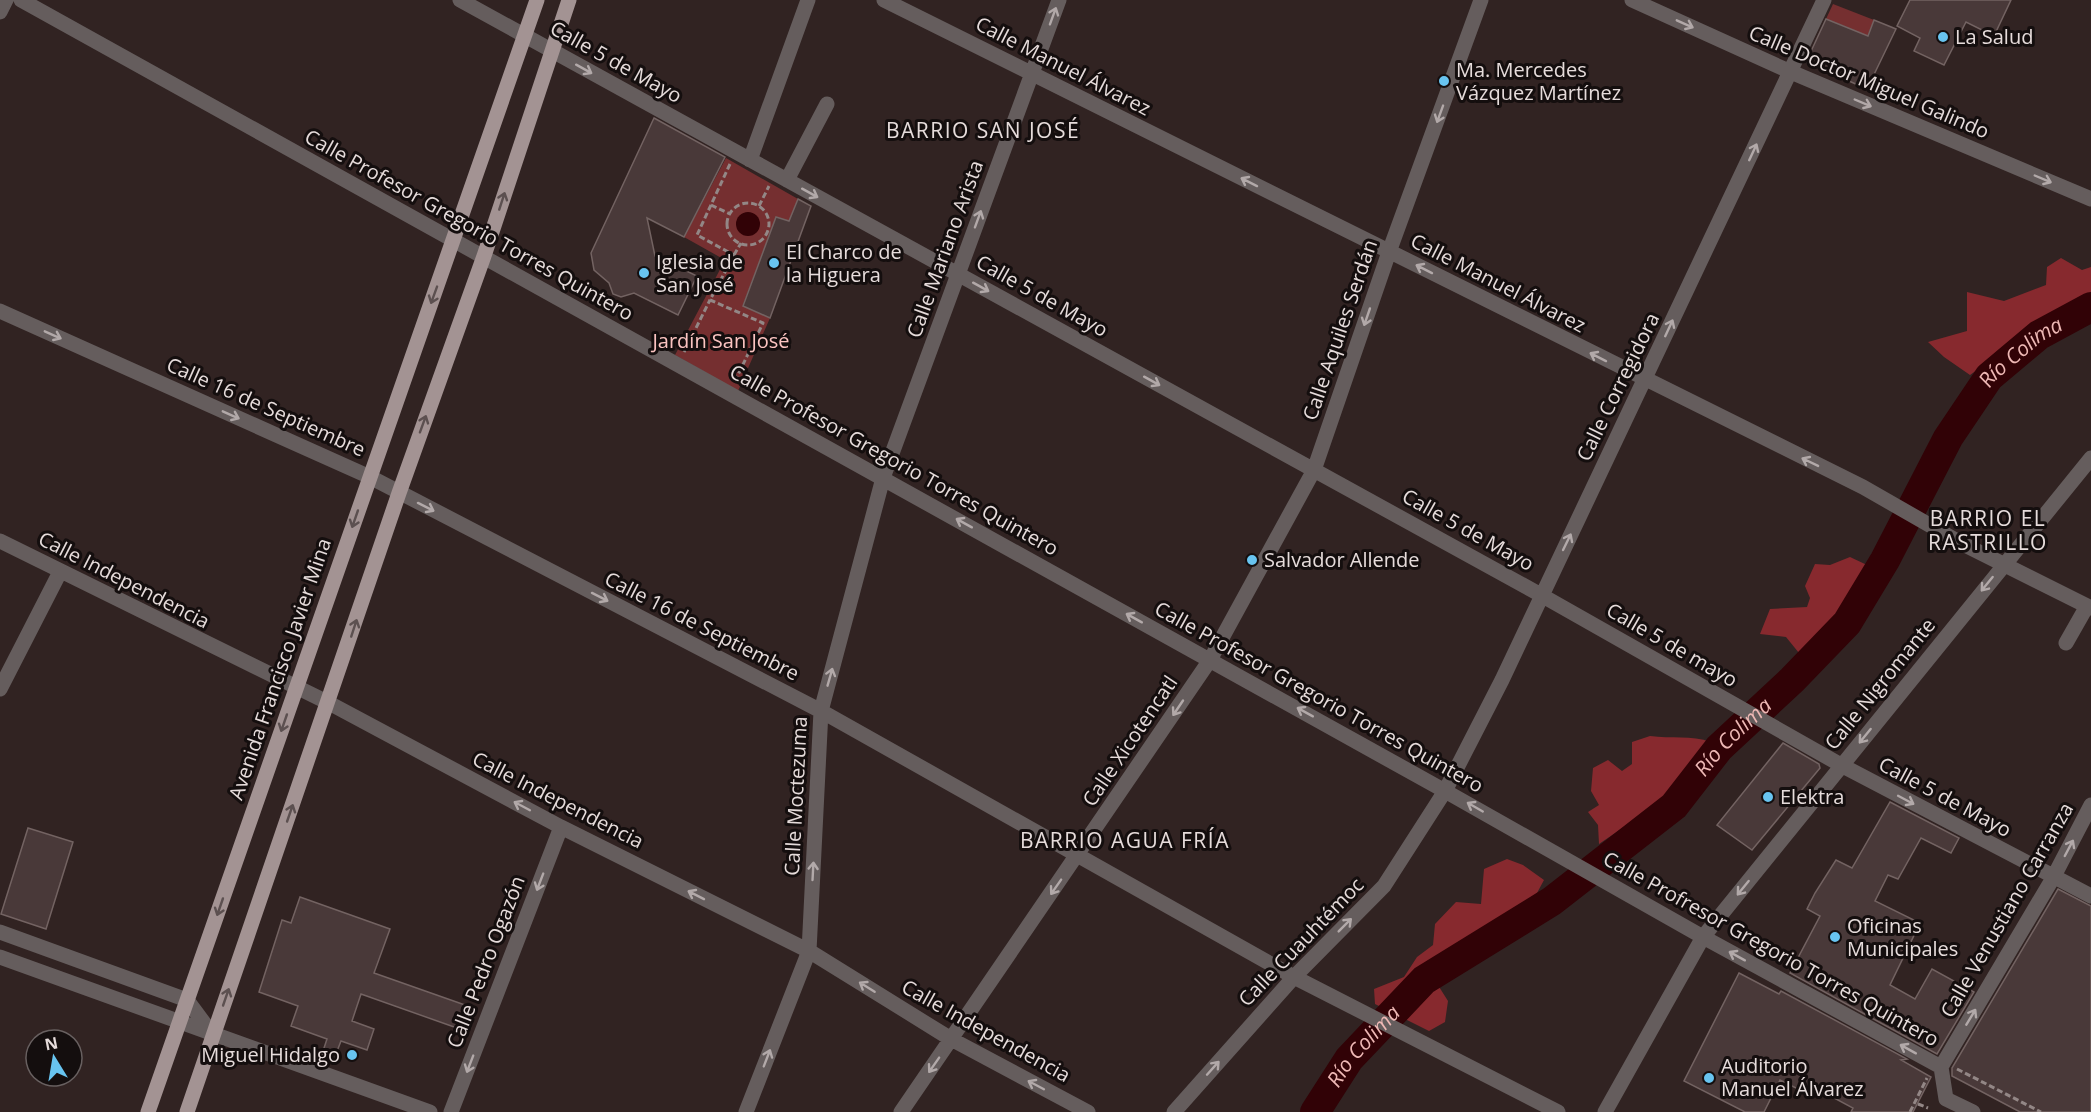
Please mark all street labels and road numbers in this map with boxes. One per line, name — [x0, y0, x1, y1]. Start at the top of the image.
street label: Calle Manuel Álvarez — [971, 10, 1155, 121]
street label: Calle 5 de Mayo — [546, 14, 687, 109]
street label: Calle Doctor Miguel Galindo — [1745, 19, 1994, 145]
street label: Calle Profesor Gregorio Torres Quintero — [300, 123, 638, 326]
street label: Calle Mariano Arista — [900, 156, 989, 341]
street label: Calle Manuel Álvarez — [1406, 227, 1590, 338]
street label: Calle Aquiles Serdán — [1296, 236, 1383, 424]
street label: Calle 5 de Mayo — [972, 248, 1113, 343]
street label: Calle Corregidora — [1570, 308, 1665, 465]
street label: Calle 16 de Septiembre — [163, 350, 370, 463]
street label: Calle Profesor Gregorio Torres Quintero — [725, 358, 1063, 561]
street label: Calle 5 de Mayo — [1398, 482, 1539, 577]
street label: Calle Independencia — [34, 525, 214, 634]
street label: Avenida Francisco Javier Mina — [222, 534, 337, 803]
street label: Calle 16 de Septiembre — [600, 565, 804, 686]
street label: Calle Profesor Gregorio Torres Quintero — [1150, 595, 1488, 798]
street label: Calle 5 de mayo — [1602, 596, 1743, 693]
street label: Calle Nigromante — [1818, 612, 1941, 755]
street label: Calle Xicotencatl — [1076, 670, 1183, 811]
street label: Calle Moctezuma — [778, 716, 813, 876]
street label: Calle Independencia — [468, 745, 648, 854]
street label: Calle 5 de Mayo — [1874, 750, 2016, 843]
street label: Calle Venustiano Carranza — [1934, 797, 2079, 1022]
street label: Calle Profresor Gregorio Torres Quintero — [1599, 845, 1944, 1052]
street label: Calle Cuauhtémoc — [1232, 871, 1369, 1012]
street label: Calle Pedro Ogazón — [440, 872, 531, 1052]
street label: Calle Independencia — [897, 973, 1075, 1088]

